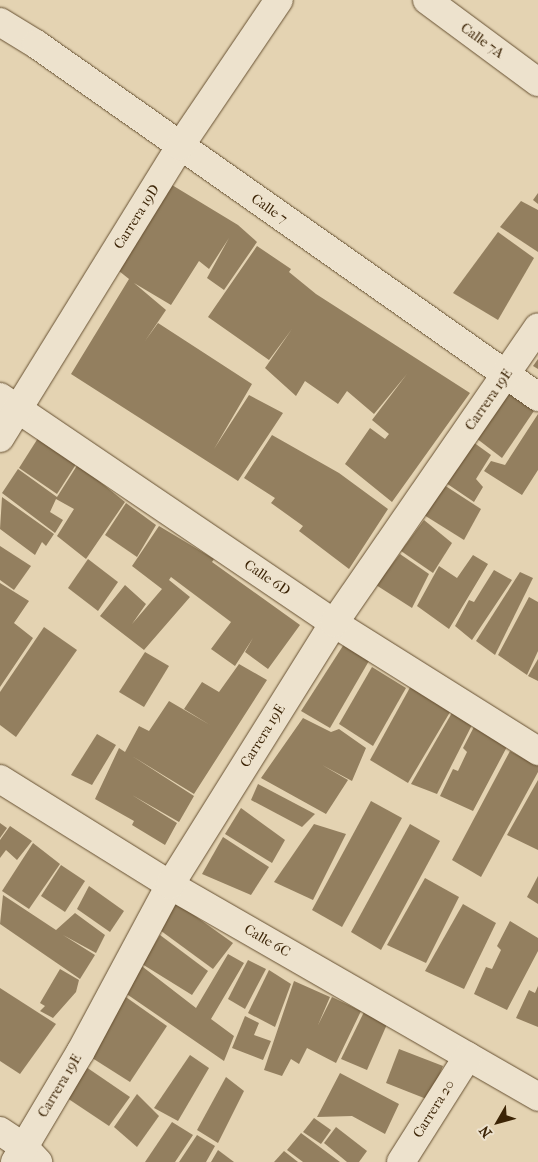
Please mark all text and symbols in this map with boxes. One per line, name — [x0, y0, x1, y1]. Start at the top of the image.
street label: Calle 7A — [457, 20, 507, 62]
street label: Carrera 19D — [111, 182, 163, 252]
street label: Calle 7 — [248, 191, 290, 227]
street label: Carrera 19E — [462, 366, 516, 434]
street label: Calle 6D — [241, 557, 293, 599]
street label: Carrera 19E — [237, 701, 289, 771]
street label: Calle 6C — [241, 921, 293, 961]
street label: Carrera 19E — [35, 1051, 85, 1121]
street label: Carrera 20 — [410, 1077, 458, 1141]
north arrow — [473, 1097, 523, 1147]
text: N — [476, 1122, 496, 1141]

